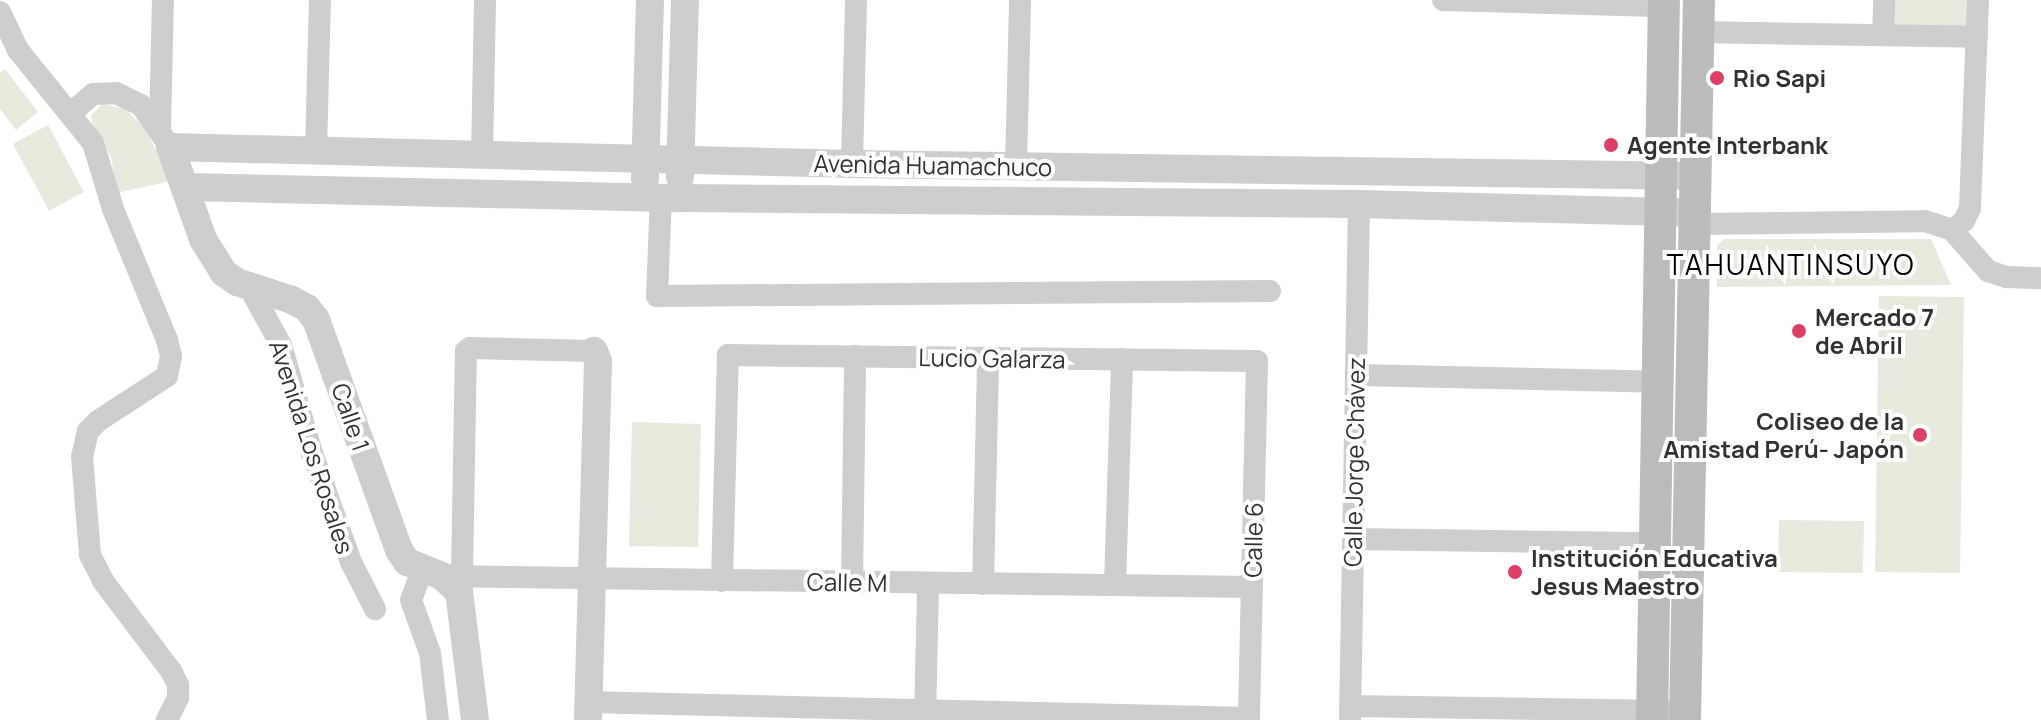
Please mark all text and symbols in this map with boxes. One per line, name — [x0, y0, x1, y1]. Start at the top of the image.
place label: Rio Sapi — [1733, 64, 1826, 92]
marker: Rio Sapi — [1708, 69, 1726, 87]
place label: Agente Interbank — [1627, 131, 1828, 159]
marker: Agente Interbank — [1602, 136, 1620, 154]
street label: Avenida Huamachuco — [814, 149, 1052, 181]
district label: TAHUANTINSUYO — [1667, 247, 1915, 281]
place label: Mercado 7 de Abril — [1815, 303, 1934, 359]
marker: Mercado 7 de Abril — [1790, 322, 1808, 340]
street label: Avenida Los Rosales — [264, 337, 360, 557]
street label: Lucio Galarza — [918, 342, 1066, 374]
street label: Calle Jorge Chávez — [1338, 357, 1370, 567]
street label: Calle 1 — [326, 379, 376, 455]
place label: Coliseo de la Amistad Perú- Japón — [1663, 407, 1904, 463]
marker: Coliseo de la Amistad Perú- Japón — [1911, 426, 1929, 444]
street label: Calle 6 — [1238, 502, 1268, 578]
place label: Institución Educativa Jesus Maestro — [1531, 544, 1778, 600]
marker: Institución Educativa Jesus Maestro — [1506, 563, 1524, 581]
street label: Calle M — [806, 567, 888, 597]

